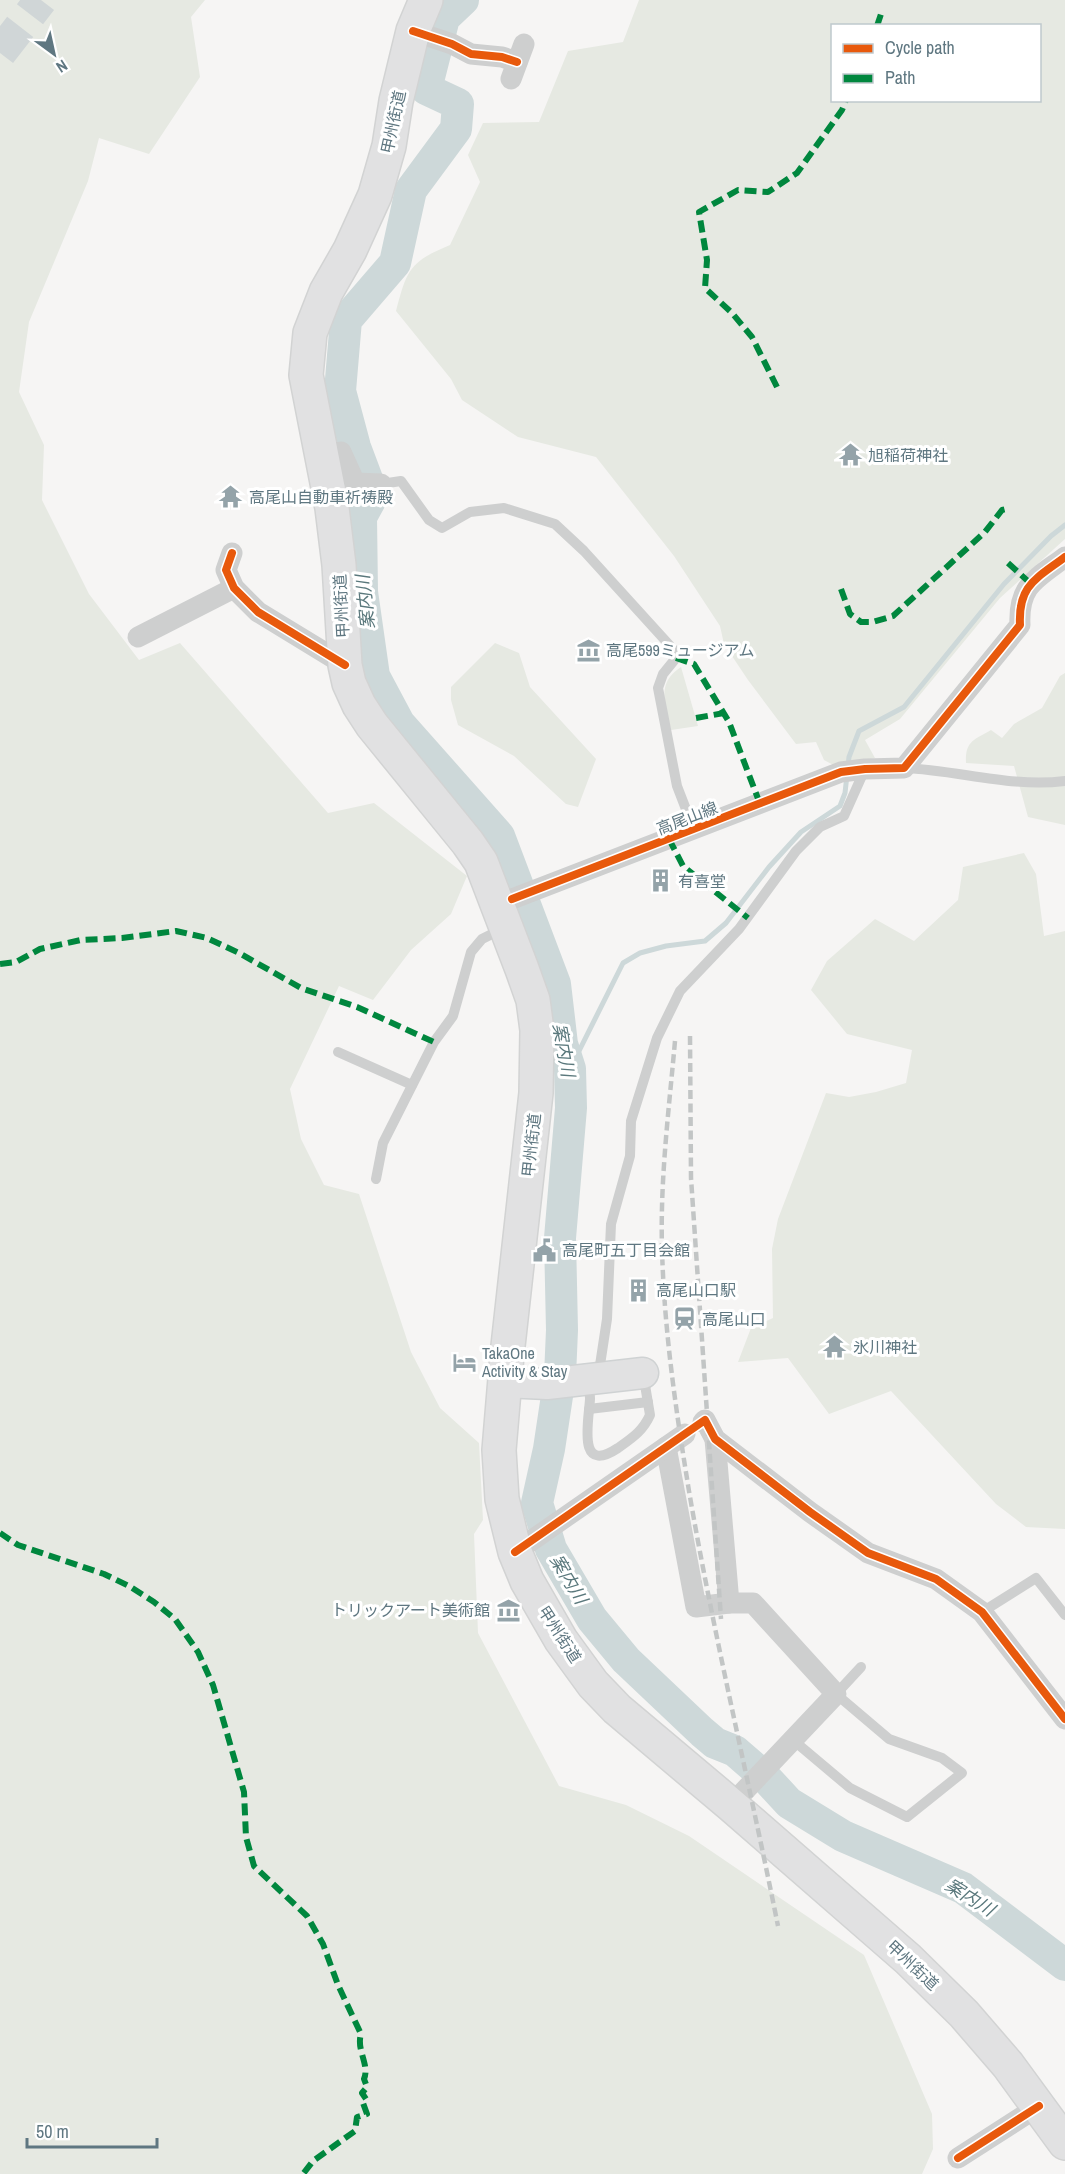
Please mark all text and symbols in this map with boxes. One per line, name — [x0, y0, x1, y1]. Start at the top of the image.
north arrow — [24, 24, 84, 84]
legend — [831, 24, 1041, 102]
text: Cycle path — [885, 35, 955, 60]
text: N — [52, 55, 72, 78]
text: Path — [885, 65, 915, 90]
street label: 甲州街道 — [376, 88, 410, 156]
temple icon: 旭稲荷神社 — [837, 442, 863, 468]
place label: 旭稲荷神社 — [868, 444, 948, 466]
temple icon: 高尾山自動車祈祷殿 — [218, 484, 244, 510]
place label: 高尾山自動車祈祷殿 — [249, 486, 393, 508]
water label: 案内川 — [350, 572, 380, 630]
street label: 甲州街道 — [328, 573, 354, 639]
museum icon: 高尾599ミュージアム — [575, 637, 601, 663]
place label: 高尾599ミュージアム — [606, 639, 754, 661]
street label: 高尾山線 — [653, 796, 721, 840]
building icon: 有喜堂 — [647, 868, 673, 894]
place label: 有喜堂 — [678, 870, 726, 892]
water label: 案内川 — [547, 1021, 581, 1081]
street label: 甲州街道 — [517, 1112, 545, 1178]
public building icon: 高尾町五丁目会館 — [531, 1237, 557, 1263]
place label: 高尾町五丁目会館 — [562, 1239, 690, 1261]
building icon: 高尾山口駅 — [625, 1277, 651, 1303]
place label: 高尾山口駅 — [656, 1279, 736, 1301]
station icon: 高尾山口 — [671, 1306, 697, 1332]
place label: 高尾山口 — [702, 1308, 766, 1330]
temple icon: 氷川神社 — [822, 1334, 848, 1360]
place label: 氷川神社 — [853, 1336, 917, 1358]
place label: TakaOne Activity & Stay — [481, 1342, 568, 1382]
hotel icon: TakaOne Activity & Stay — [451, 1349, 477, 1375]
water label: 案内川 — [544, 1549, 595, 1610]
museum icon: トリックアート美術館 — [495, 1597, 521, 1623]
place label: トリックアート美術館 — [331, 1599, 490, 1621]
street label: 甲州街道 — [533, 1601, 587, 1667]
water label: 案内川 — [940, 1872, 1001, 1923]
street label: 甲州街道 — [882, 1935, 944, 1995]
scale bar — [27, 2111, 158, 2149]
text: 50 m — [36, 2119, 69, 2144]

